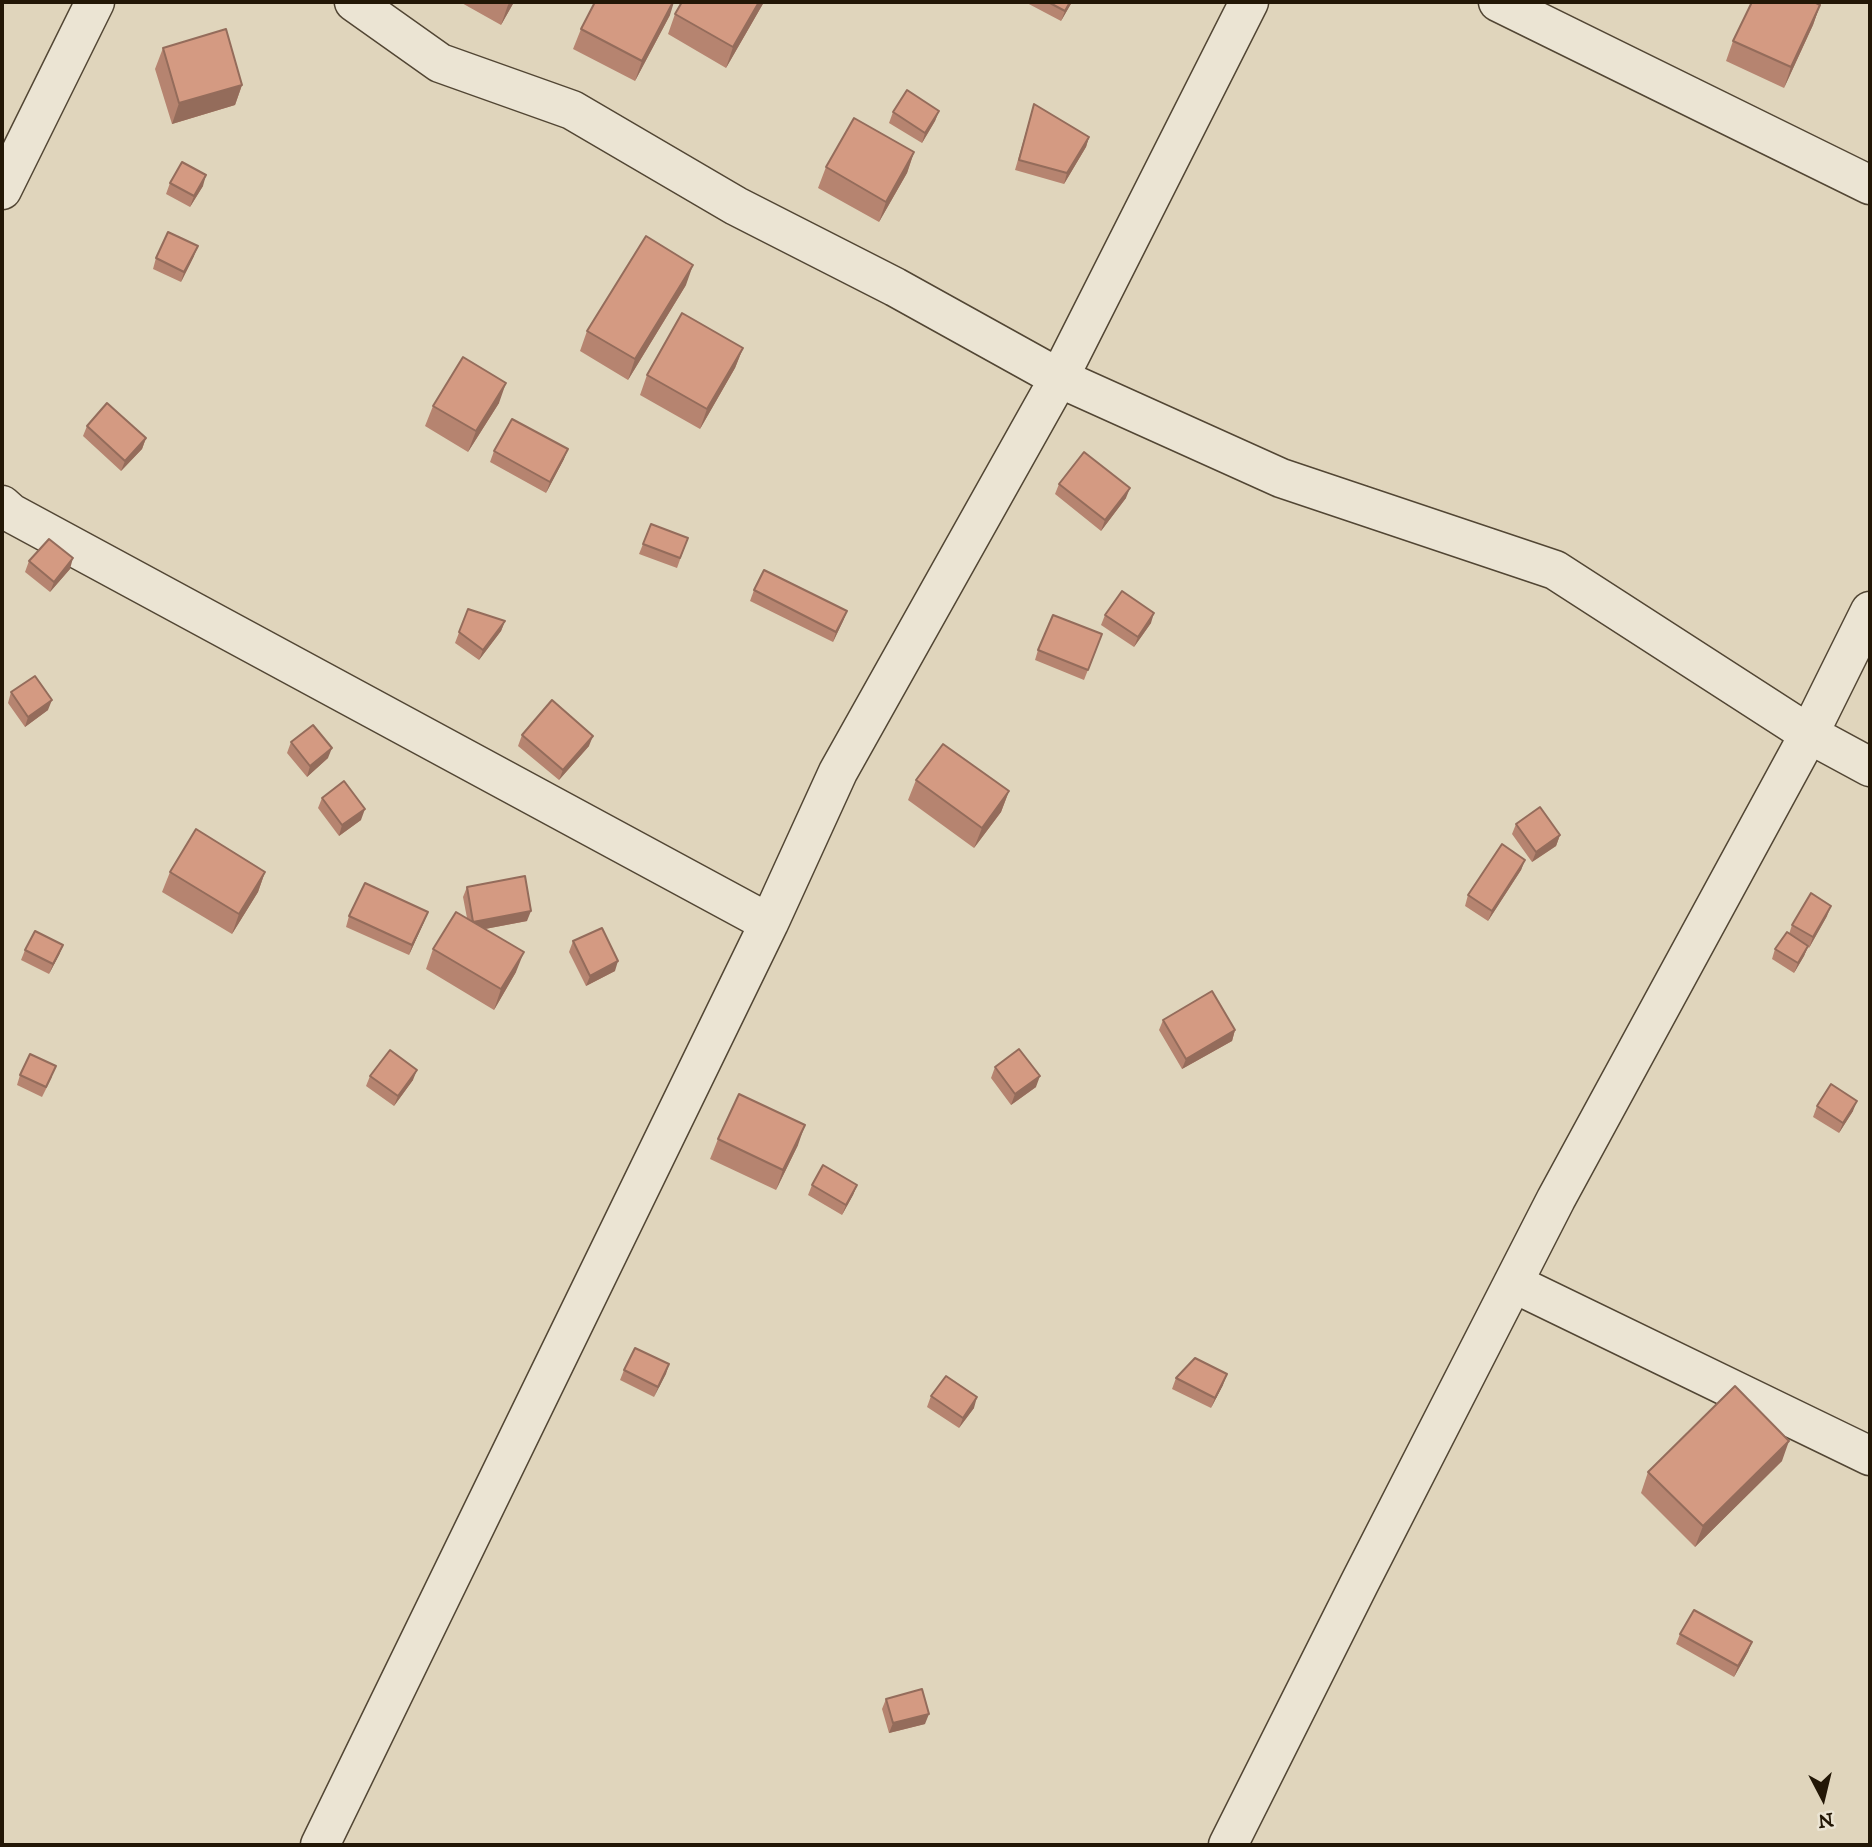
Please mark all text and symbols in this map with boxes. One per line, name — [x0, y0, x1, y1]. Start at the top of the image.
north arrow — [1788, 1763, 1858, 1833]
text: N — [1816, 1807, 1835, 1832]

